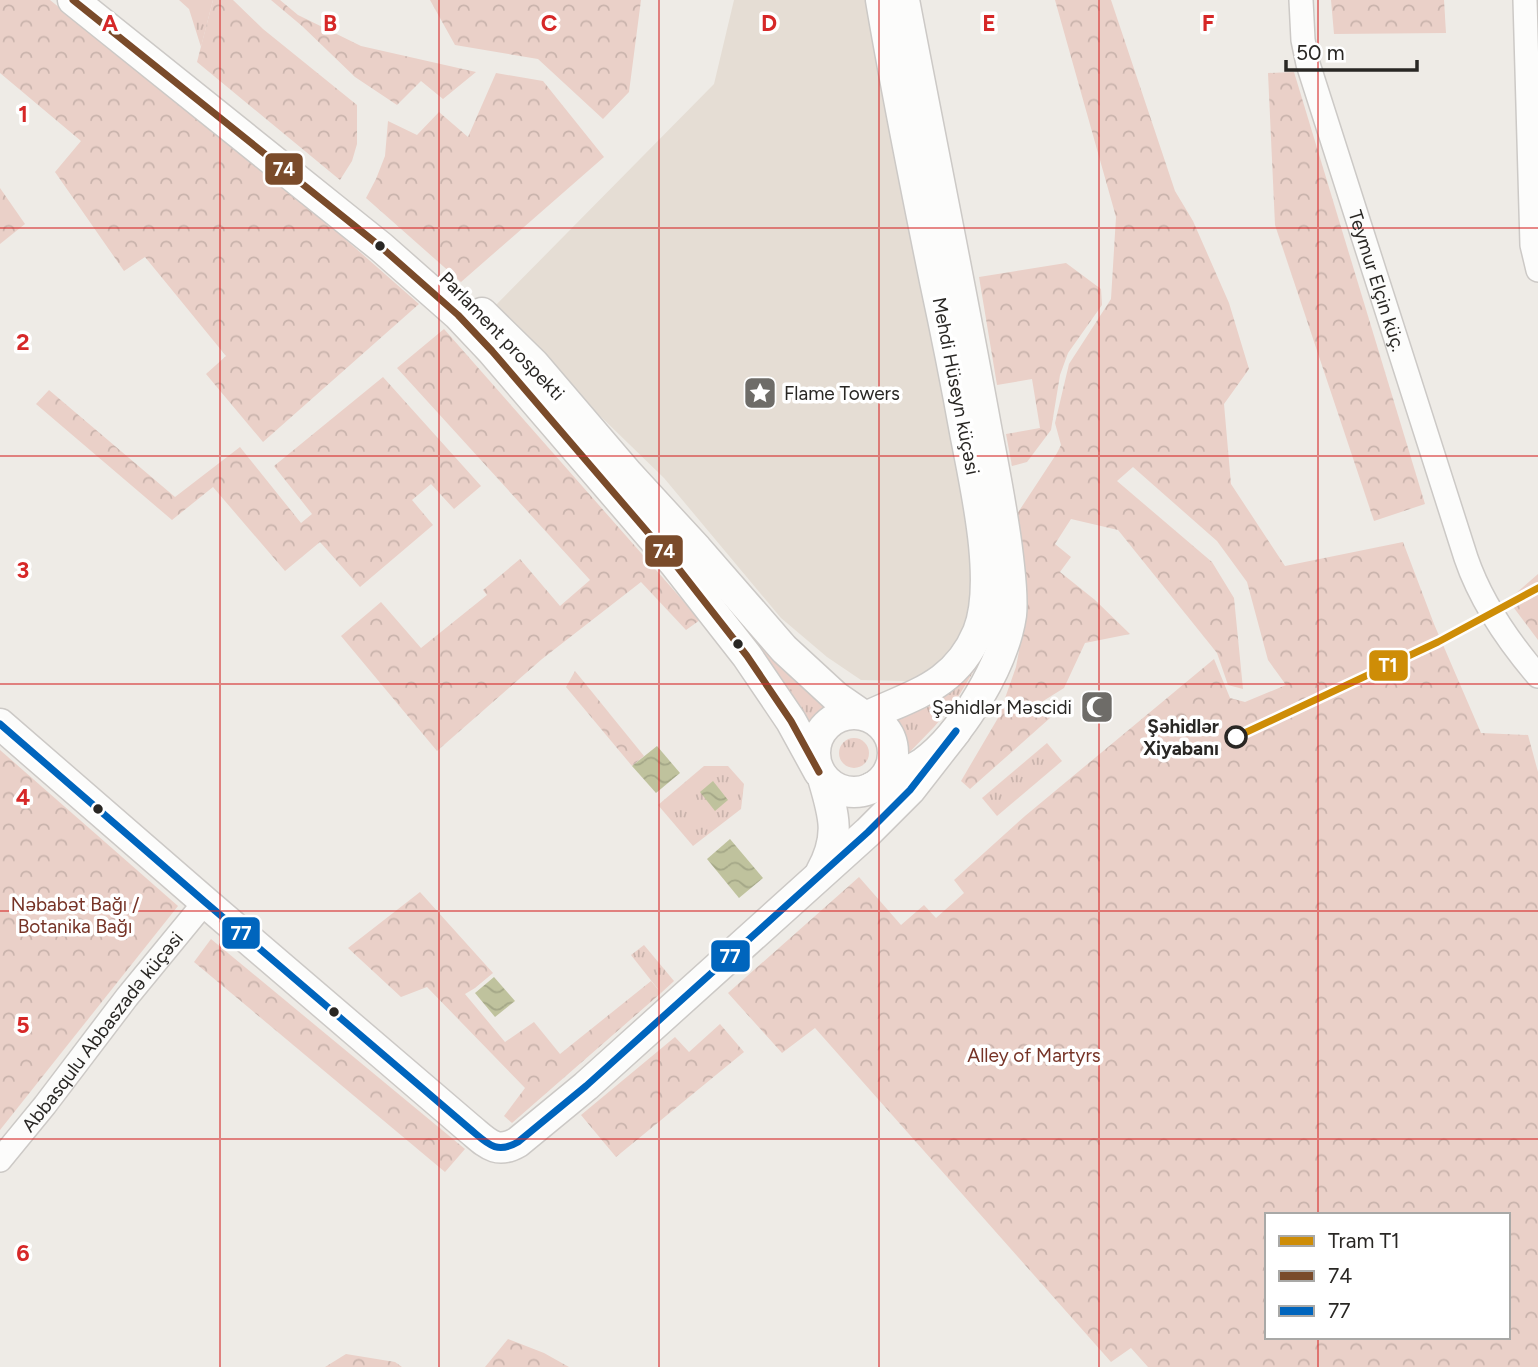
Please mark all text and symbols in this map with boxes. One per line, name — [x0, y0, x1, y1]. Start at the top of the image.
text: A — [102, 9, 119, 37]
text: B — [323, 9, 337, 37]
text: C — [541, 9, 558, 37]
text: D — [761, 9, 777, 37]
text: E — [982, 9, 996, 37]
text: F — [1202, 9, 1215, 37]
scale bar — [1286, 28, 1417, 72]
text: 50 m — [1296, 40, 1345, 65]
text: 1 — [18, 100, 28, 128]
line badge: 74 — [264, 152, 304, 186]
text: 74 — [273, 158, 295, 181]
street label: Teymur Elçin küç. — [1344, 207, 1411, 354]
unlabelled marker — [373, 239, 387, 253]
street label: Parlament prospekti — [435, 267, 569, 405]
street label: Mehdi Hüseyn küçəsi — [928, 295, 984, 477]
text: 2 — [16, 328, 30, 356]
place icon: Flame Towers — [741, 374, 779, 412]
place label: Flame Towers — [784, 382, 900, 405]
line badge: 74 — [644, 534, 684, 568]
text: 74 — [653, 540, 675, 563]
text: 3 — [17, 556, 29, 584]
unlabelled marker — [731, 637, 745, 651]
line badge: T1 — [1368, 649, 1409, 682]
text: T1 — [1378, 654, 1398, 677]
mosque icon: Şəhidlər Məscidi — [1078, 688, 1116, 726]
place label: Şəhidlər Məscidi — [932, 696, 1072, 719]
place label: Şəhidlər Xiyabanı — [1143, 715, 1219, 760]
marker: Şəhidlər Xiyabanı — [1225, 726, 1247, 748]
text: 4 — [16, 783, 30, 811]
unlabelled marker — [91, 802, 105, 816]
park label: Nəbabət Bağı / Botanika Bağı — [11, 893, 140, 938]
line badge: 77 — [221, 916, 261, 950]
text: 77 — [230, 922, 252, 945]
street label: Abbasqulu Abbaszadə küçəsi — [16, 927, 187, 1136]
line badge: 77 — [710, 939, 751, 973]
text: 77 — [719, 945, 741, 968]
unlabelled marker — [327, 1005, 341, 1019]
text: 5 — [16, 1011, 30, 1039]
park label: Alley of Martyrs — [967, 1044, 1101, 1067]
legend — [1265, 1213, 1510, 1339]
text: Tram T1 — [1328, 1228, 1400, 1253]
text: 6 — [16, 1239, 30, 1267]
text: 74 — [1328, 1263, 1352, 1288]
text: 77 — [1328, 1298, 1351, 1323]

